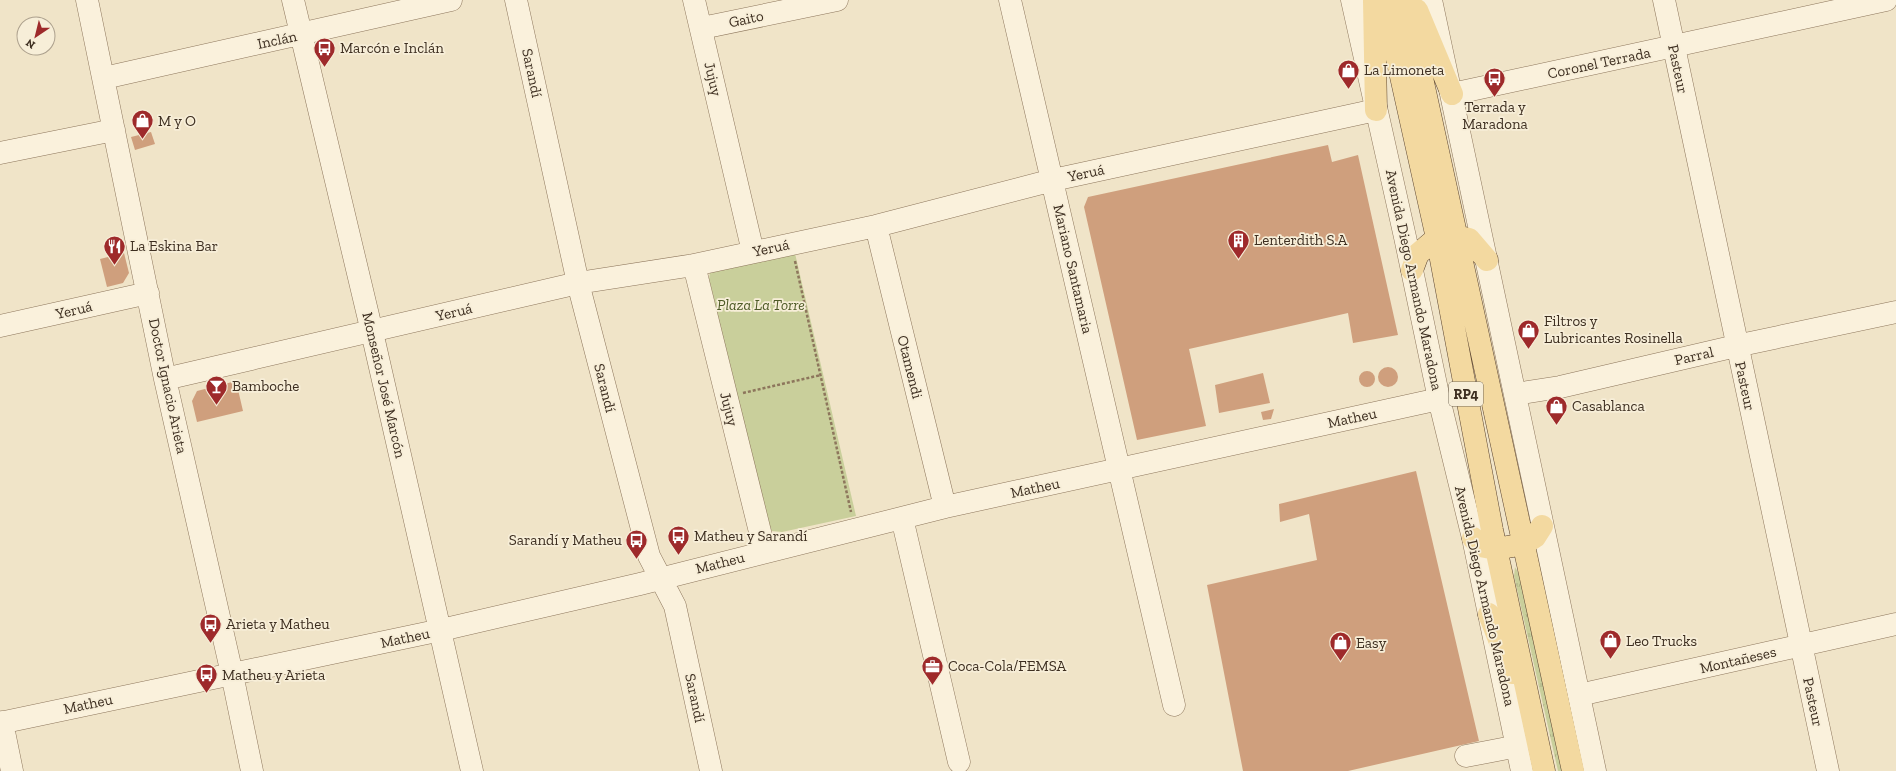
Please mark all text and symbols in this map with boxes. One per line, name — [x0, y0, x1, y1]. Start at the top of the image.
street label: Gaito — [727, 6, 765, 31]
north arrow — [16, 16, 56, 56]
street label: Inclán — [255, 27, 299, 53]
bus stop icon: Marcón e Inclán — [311, 35, 337, 68]
text: N — [23, 36, 38, 52]
place label: Marcón e Inclán — [340, 39, 444, 57]
street label: Coronel Terrada — [1546, 43, 1652, 83]
street label: Pasteur — [1664, 43, 1692, 95]
street label: Sarandí — [518, 47, 546, 99]
shop icon: La Limoneta — [1335, 57, 1361, 90]
street label: Jujuy — [700, 60, 726, 98]
place label: La Limoneta — [1364, 61, 1444, 79]
bus stop icon: Terrada y Maradona — [1482, 65, 1508, 98]
place label: Terrada y Maradona — [1462, 98, 1528, 133]
shop icon: M y O — [130, 108, 156, 141]
place label: M y O — [158, 112, 196, 130]
street label: Yeruá — [1065, 160, 1106, 186]
street label: Avenida Diego Armando Maradona — [1382, 168, 1446, 392]
street label: Mariano Santamaria — [1049, 202, 1097, 336]
building icon: Lenterdith S.A — [1226, 227, 1252, 260]
place label: Lenterdith S.A — [1254, 231, 1347, 249]
restaurant icon: La Eskina Bar — [102, 233, 128, 266]
street label: Yeruá — [750, 235, 791, 261]
place label: La Eskina Bar — [130, 237, 218, 255]
park label: Plaza La Torre — [717, 296, 805, 314]
street label: Yeruá — [53, 297, 94, 323]
street label: Yeruá — [433, 299, 474, 325]
street label: Monseñor José Marcón — [358, 310, 410, 460]
place label: Filtros y Lubricantes Rosinella — [1544, 312, 1683, 347]
street label: Doctor Ignacio Arieta — [145, 316, 191, 456]
shop icon: Filtros y Lubricantes Rosinella — [1515, 317, 1541, 350]
street label: Otamendi — [893, 333, 927, 401]
street label: Parral — [1673, 343, 1715, 369]
street label: Pasteur — [1731, 360, 1759, 412]
street label: Sarandí — [590, 362, 620, 414]
bar icon: Bamboche — [204, 373, 230, 406]
place label: Bamboche — [232, 377, 299, 395]
road number: RP4 — [1449, 382, 1483, 406]
street label: Jujuy — [716, 390, 742, 428]
shop icon: Casablanca — [1543, 393, 1569, 426]
place label: Casablanca — [1572, 397, 1645, 415]
street label: Matheu — [1326, 404, 1379, 432]
street label: Matheu — [1009, 474, 1062, 502]
street label: Avenida Diego Armando Maradona — [1451, 484, 1519, 708]
bus stop icon: Matheu y Sarandí — [665, 523, 691, 556]
bus stop icon: Sarandí y Matheu — [624, 527, 650, 560]
place label: Matheu y Sarandí — [694, 527, 807, 545]
place label: Sarandí y Matheu — [509, 531, 623, 549]
street label: Matheu — [694, 548, 747, 578]
bus stop icon: Arieta y Matheu — [198, 611, 224, 644]
place label: Arieta y Matheu — [226, 615, 330, 633]
street label: Matheu — [379, 624, 432, 652]
shop icon: Leo Trucks — [1597, 628, 1623, 661]
shop icon: Easy — [1328, 630, 1354, 663]
place label: Leo Trucks — [1626, 632, 1697, 650]
place label: Easy — [1356, 634, 1387, 652]
street label: Montañeses — [1698, 642, 1778, 678]
office icon: Coca-Cola/FEMSA — [919, 653, 945, 686]
place label: Coca-Cola/FEMSA — [948, 657, 1066, 675]
bus stop icon: Matheu y Arieta — [193, 662, 219, 695]
place label: Matheu y Arieta — [222, 666, 325, 684]
street label: Sarandí — [681, 672, 709, 724]
street label: Pasteur — [1799, 676, 1827, 728]
street label: Matheu — [62, 690, 115, 718]

